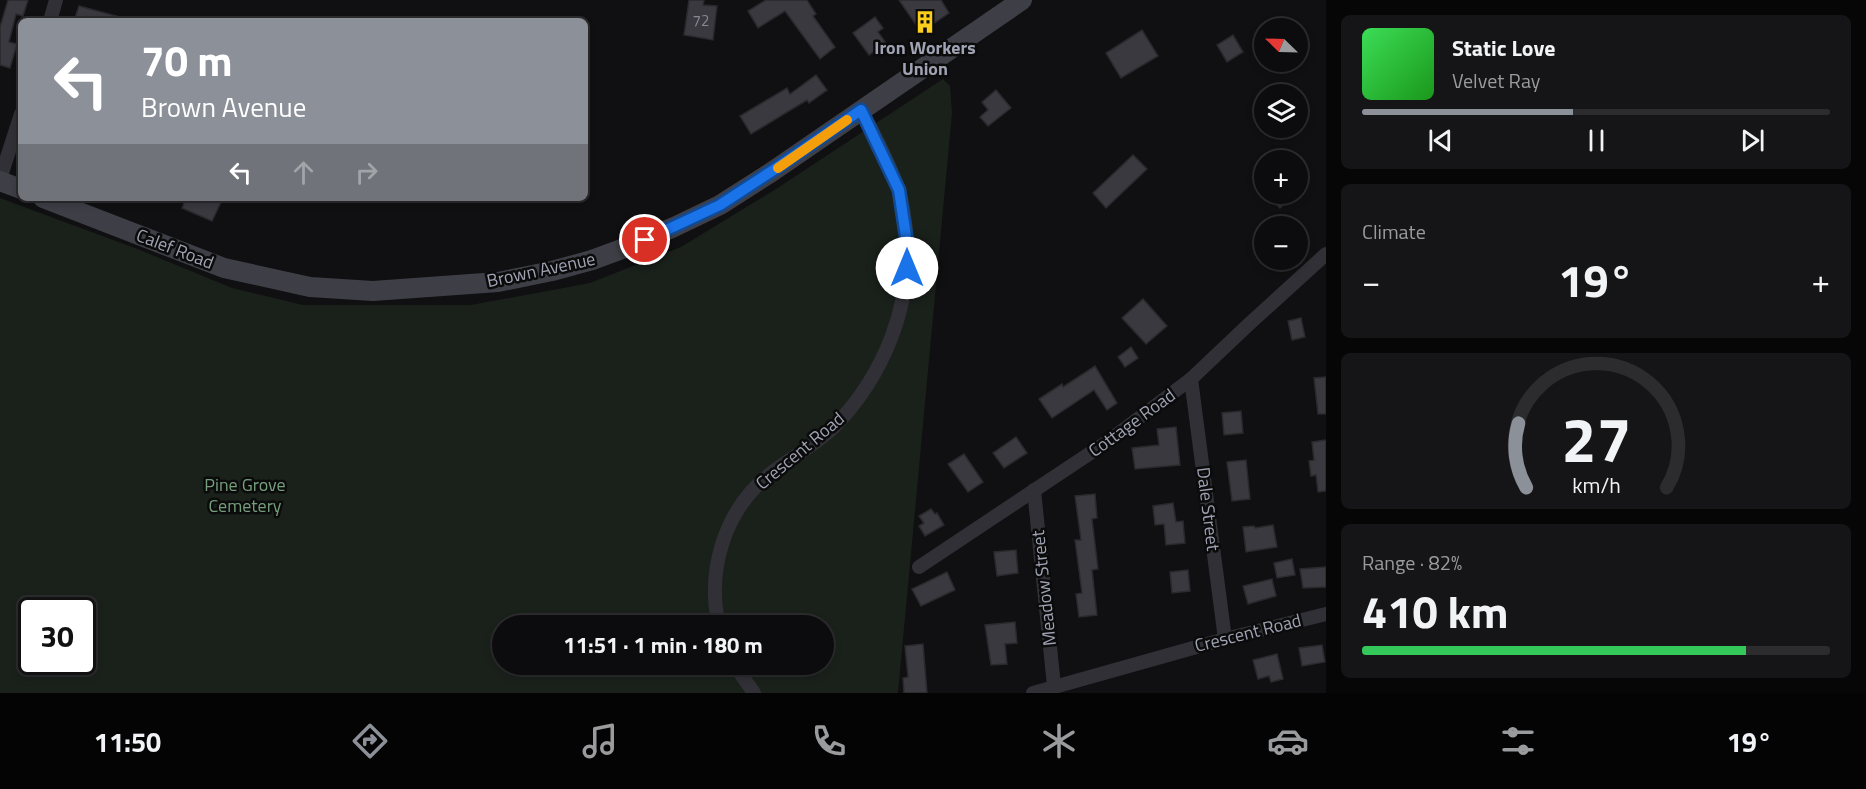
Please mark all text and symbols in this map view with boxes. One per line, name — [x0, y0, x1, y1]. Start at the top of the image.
house number: 72 — [693, 9, 709, 32]
building icon: Iron Workers Union — [912, 9, 938, 35]
north arrow — [1254, 18, 1308, 72]
map controls — [1254, 18, 1308, 270]
text: 70 m — [141, 28, 233, 92]
text: Static Love — [1452, 31, 1555, 65]
place label: Iron Workers Union — [874, 34, 976, 82]
icon: left — [42, 42, 120, 120]
text: Velvet Ray — [1452, 65, 1541, 96]
button: layers — [1254, 84, 1308, 138]
text: Brown Avenue — [141, 86, 306, 127]
icon: previous — [1424, 124, 1457, 157]
icon: pause — [1580, 124, 1613, 157]
icon: next — [1736, 124, 1769, 157]
button: + — [1254, 150, 1308, 204]
icon: left — [224, 156, 257, 189]
icon: ahead — [287, 156, 320, 189]
icon: right — [350, 156, 383, 189]
pin — [619, 214, 670, 265]
button: − — [1254, 216, 1308, 270]
text: Climate — [1362, 216, 1426, 247]
street label: Calef Road — [133, 221, 218, 276]
icon: arrive — [628, 223, 661, 256]
position arrow — [875, 236, 939, 300]
street label: Brown Avenue — [484, 245, 598, 294]
text: 19° — [1558, 246, 1634, 314]
text: − — [1362, 256, 1380, 306]
text: + — [1812, 256, 1830, 306]
street label: Cottage Road — [1083, 382, 1181, 463]
text: 27 — [1561, 391, 1631, 486]
street label: Crescent Road — [749, 405, 850, 496]
street label: Dale Street — [1190, 465, 1227, 553]
text: km/h — [1572, 469, 1620, 501]
park label: Pine Grove Cemetery — [204, 471, 286, 519]
street label: Meadow Street — [1024, 528, 1063, 647]
text: Range · 82% — [1362, 547, 1462, 578]
text: 410 km — [1362, 577, 1508, 645]
speed limit sign: 30 — [18, 597, 96, 675]
street label: Crescent Road — [1192, 606, 1304, 659]
text: 11:51 · 1 min · 180 m — [563, 628, 763, 662]
icon: directions — [349, 720, 391, 762]
icon: music — [579, 720, 621, 762]
icon: phone — [808, 720, 850, 762]
icon: climate — [1038, 720, 1080, 762]
icon: car — [1267, 720, 1309, 762]
icon: filters — [1497, 720, 1539, 762]
text: 11:50 — [94, 721, 161, 762]
text: 19° — [1727, 721, 1772, 762]

